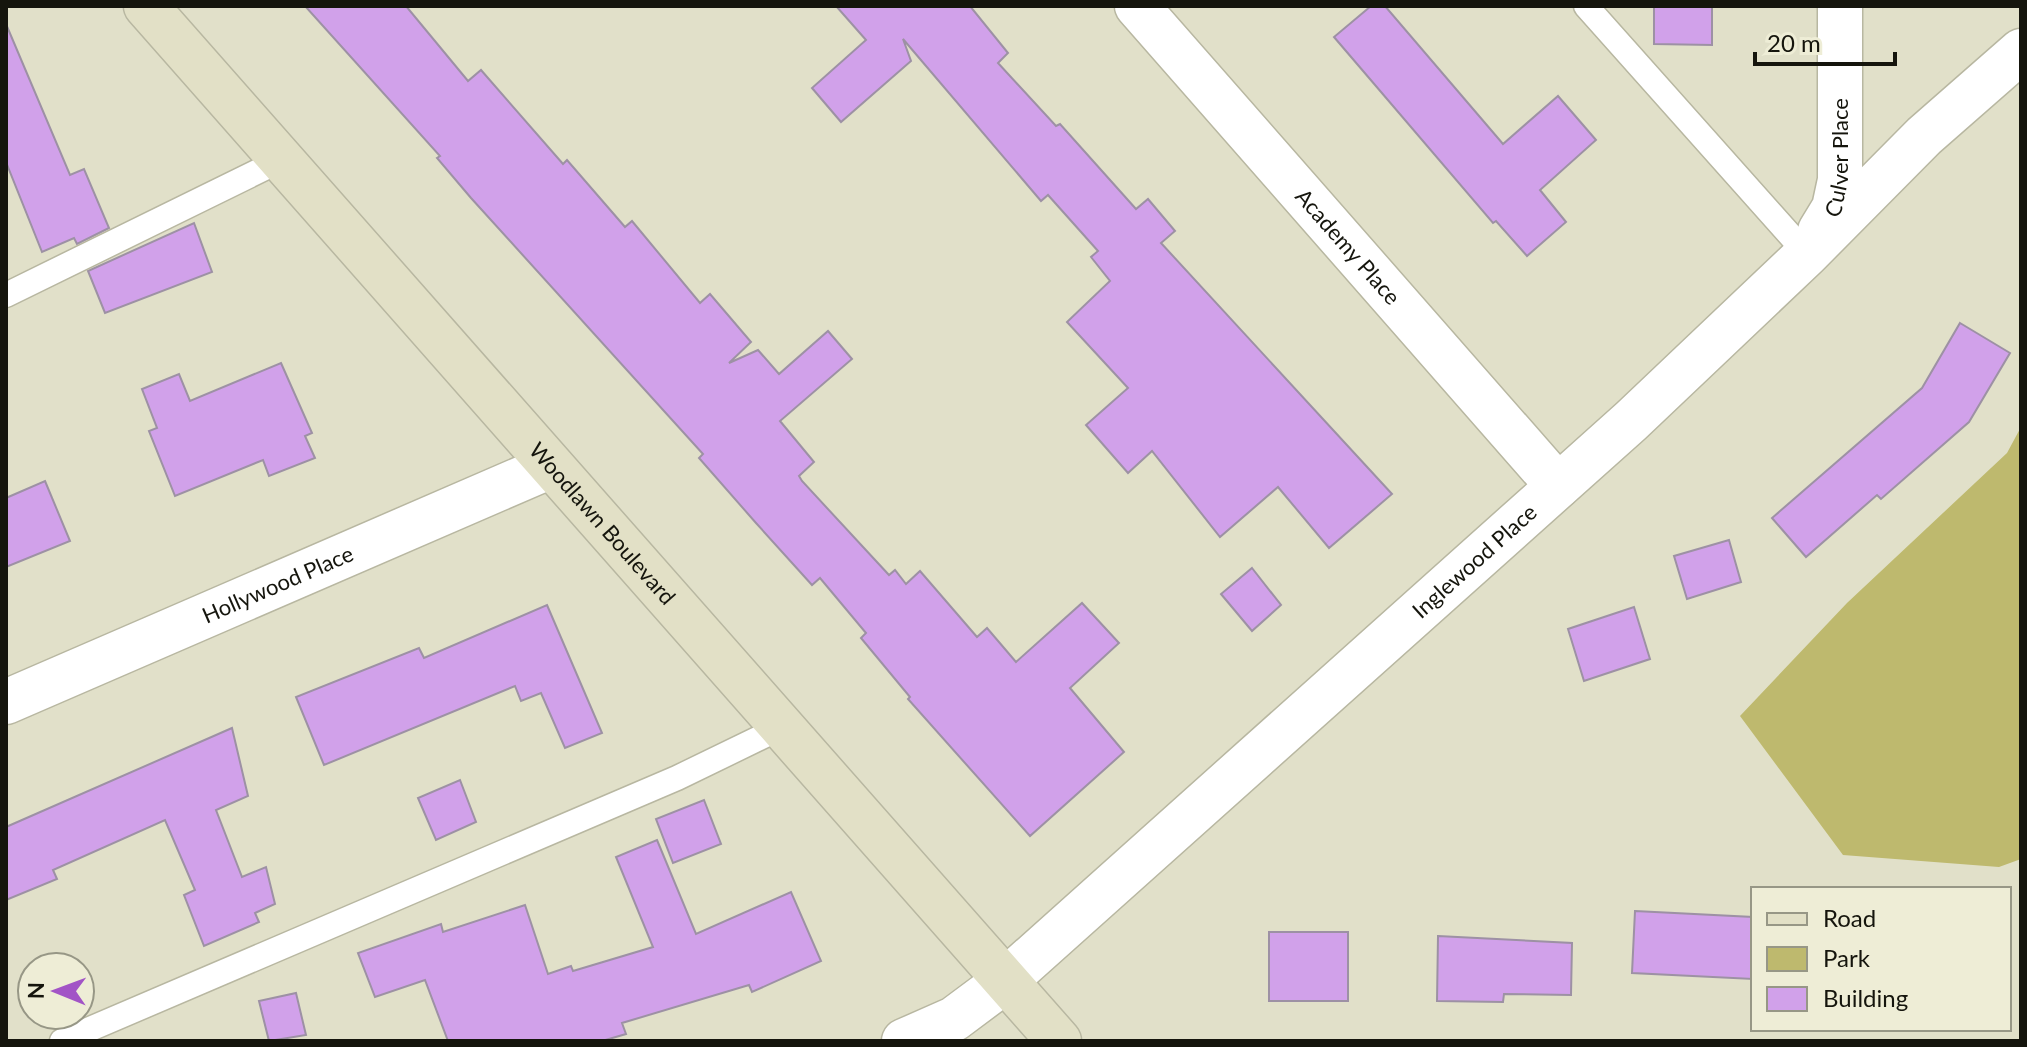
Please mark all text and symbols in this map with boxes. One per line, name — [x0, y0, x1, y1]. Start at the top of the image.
scale bar — [1755, 16, 1895, 66]
text: 20 m — [1767, 28, 1821, 57]
street label: Culver Place — [1818, 98, 1853, 222]
street label: Academy Place — [1290, 183, 1407, 310]
street label: Woodlawn Boulevard — [524, 436, 682, 610]
street label: Inglewood Place — [1406, 498, 1542, 623]
street label: Hollywood Place — [198, 539, 357, 628]
legend — [1751, 887, 2011, 1031]
text: Road — [1823, 903, 1876, 932]
text: Park — [1823, 943, 1871, 972]
north arrow — [16, 951, 96, 1031]
text: N — [22, 982, 49, 999]
text: Building — [1823, 983, 1908, 1012]

